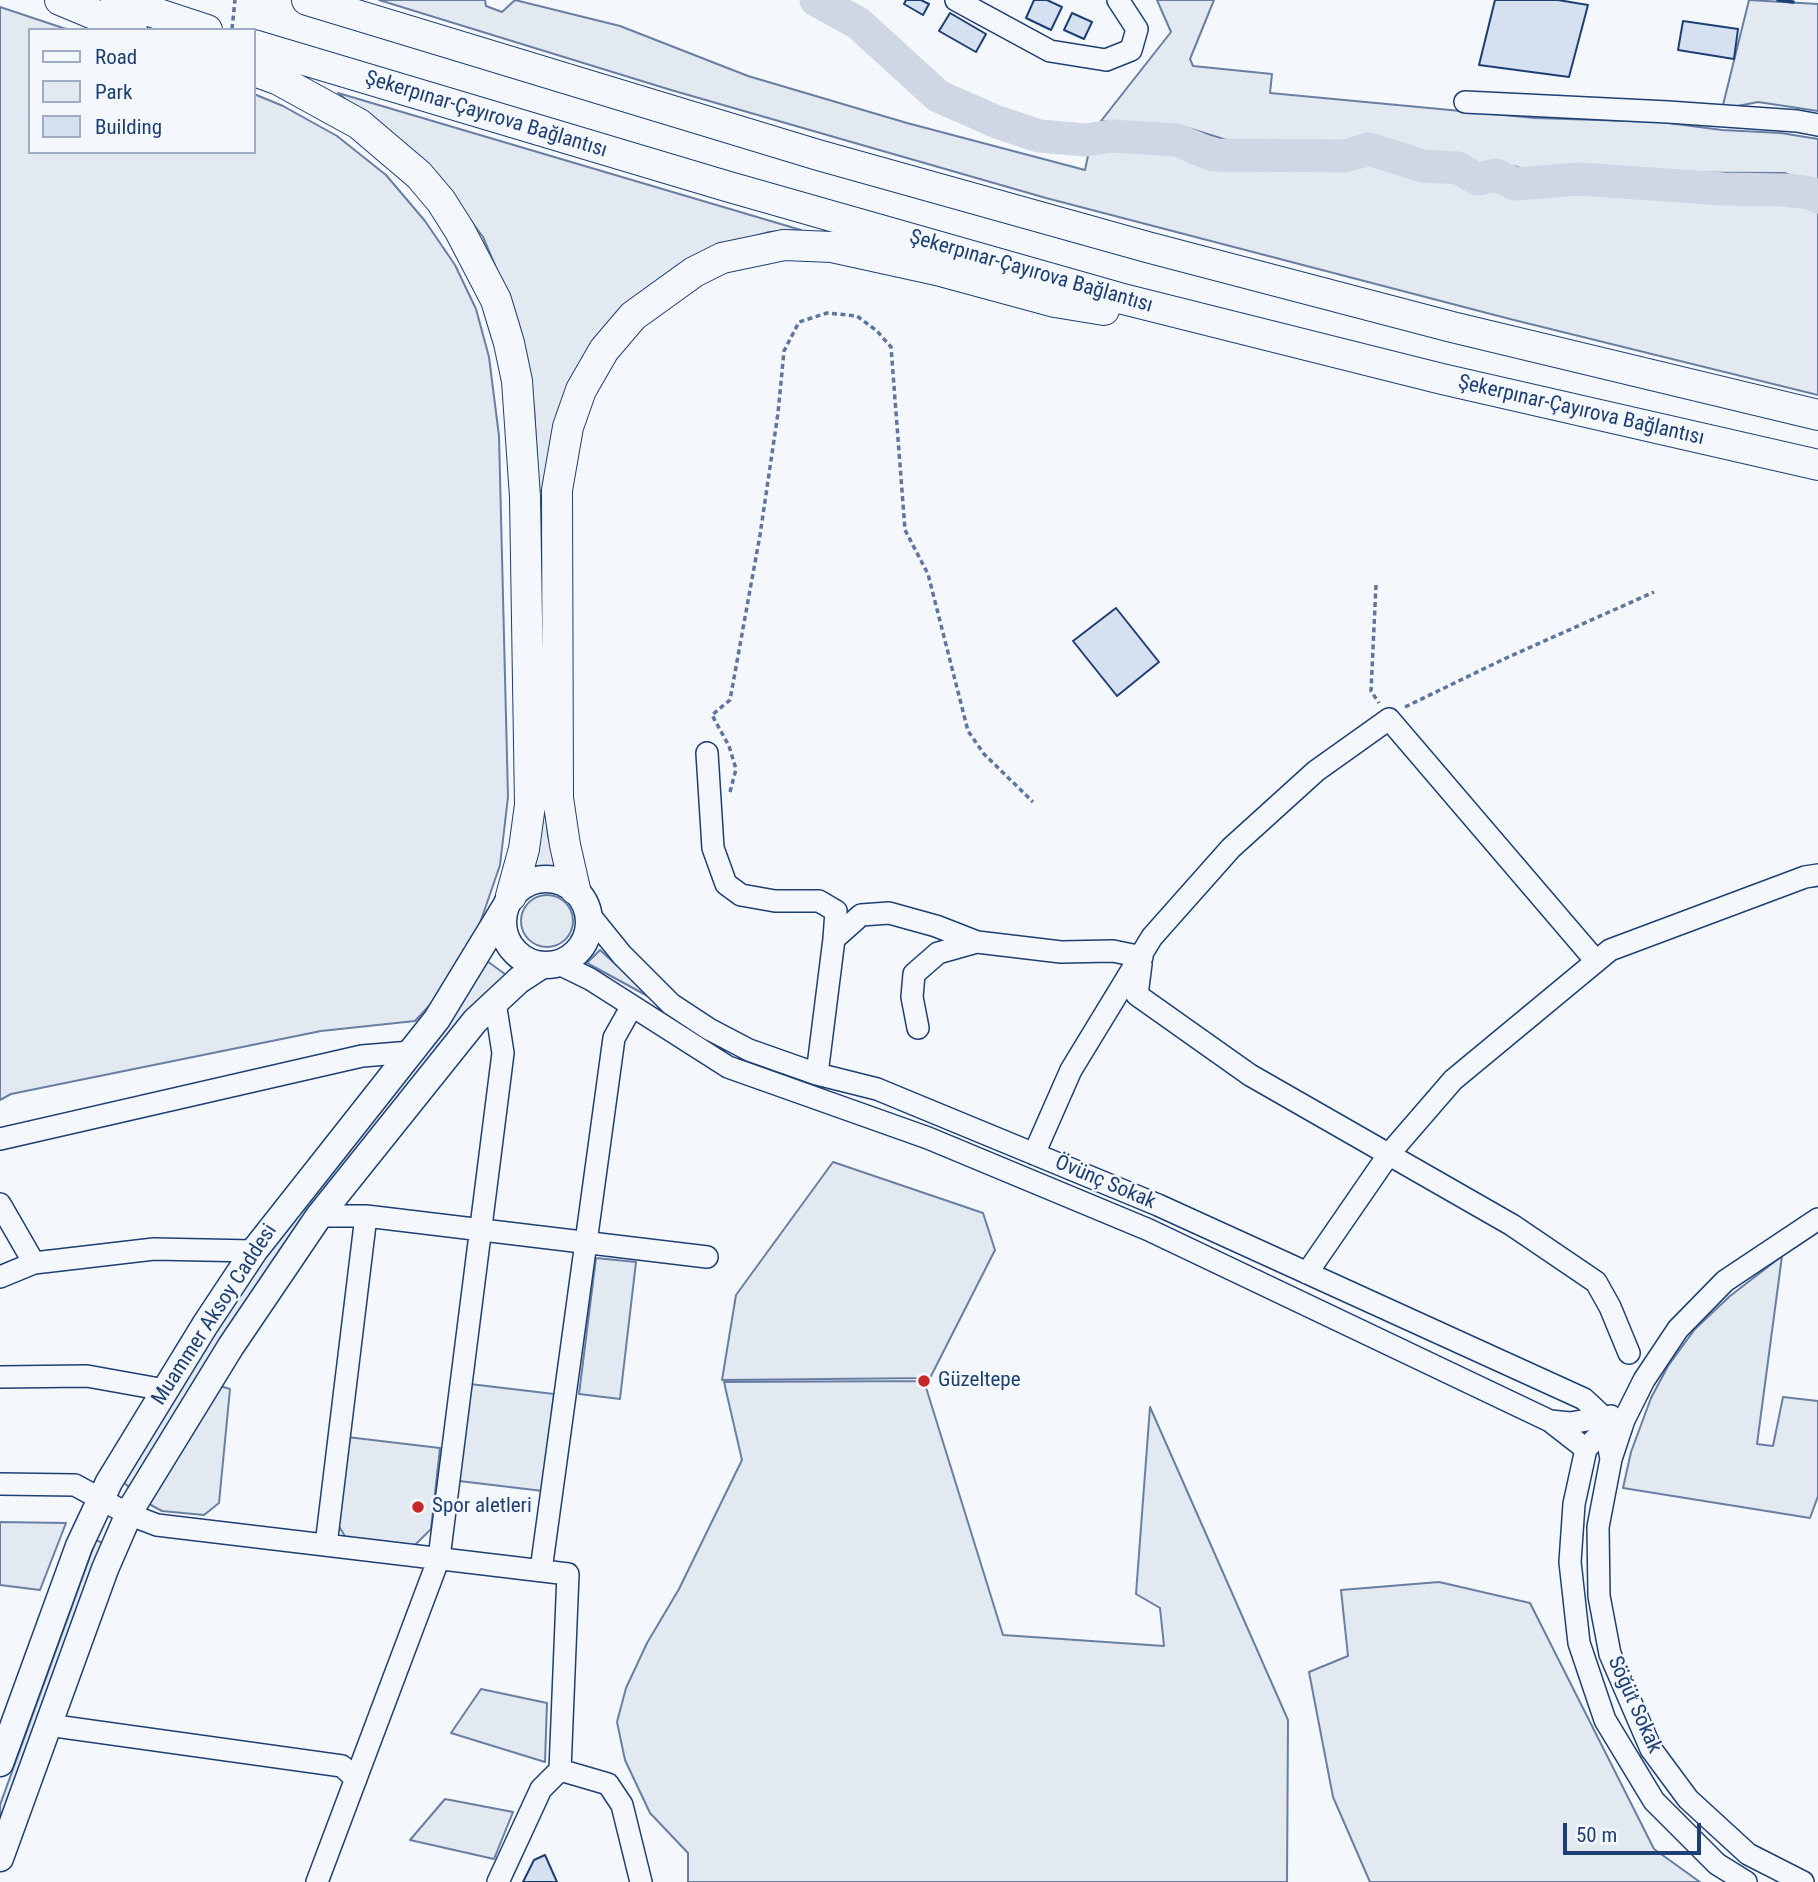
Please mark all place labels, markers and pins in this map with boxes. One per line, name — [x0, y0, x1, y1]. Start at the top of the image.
place label: Güzeltepe — [938, 1368, 1021, 1394]
marker: Güzeltepe — [916, 1373, 932, 1389]
place label: Spor aletleri — [432, 1494, 532, 1520]
marker: Spor aletleri — [410, 1499, 426, 1515]

